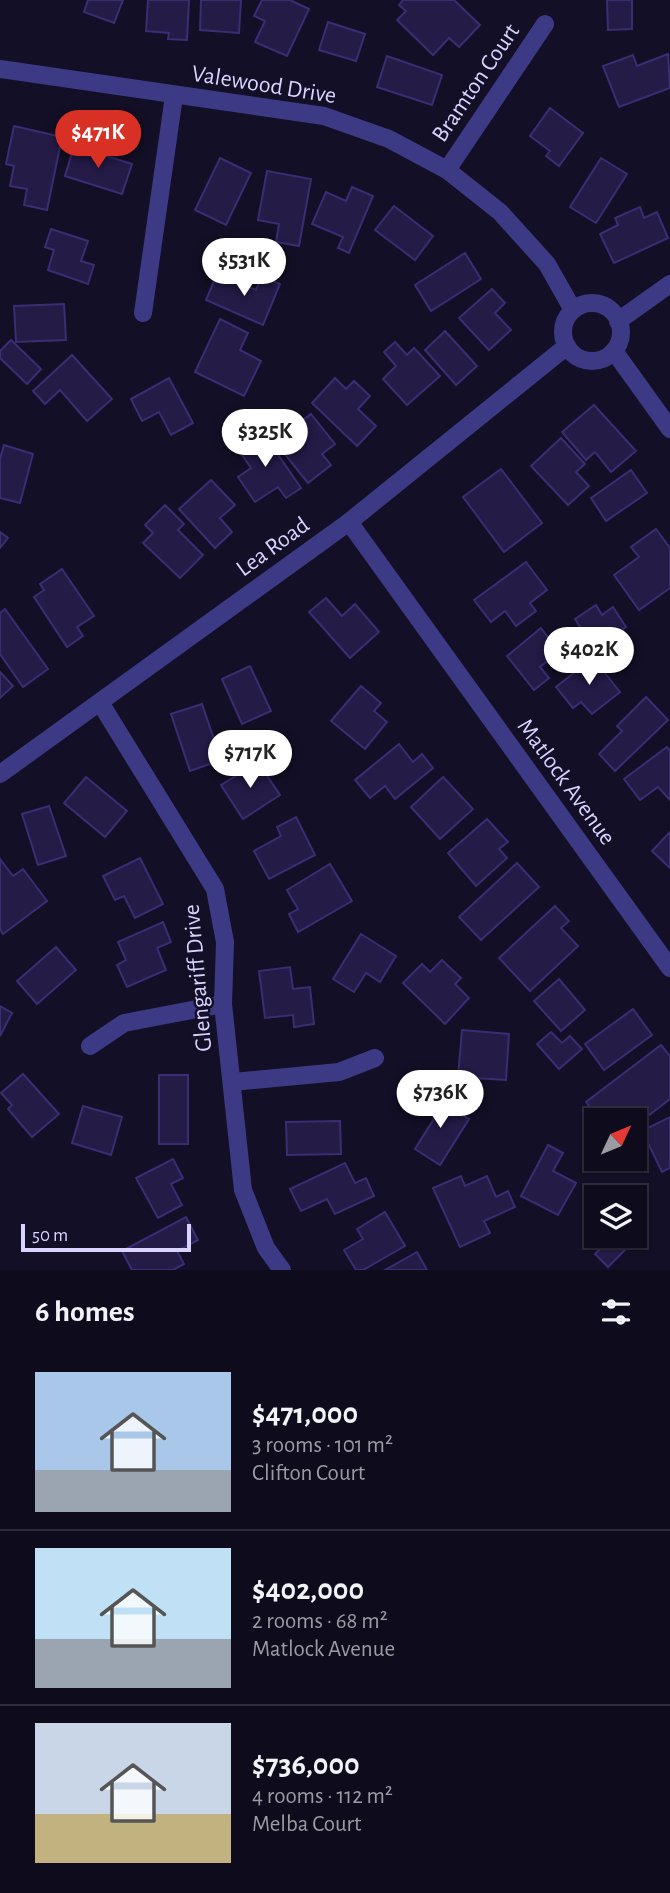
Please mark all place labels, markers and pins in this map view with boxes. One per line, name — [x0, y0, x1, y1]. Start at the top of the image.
pin: $471K — [49, 110, 147, 170]
pin: $531K — [195, 238, 293, 298]
pin: $325K — [216, 410, 314, 469]
pin: $402K — [540, 628, 638, 687]
pin: $717K — [201, 730, 299, 790]
pin: $736K — [391, 1070, 489, 1130]

